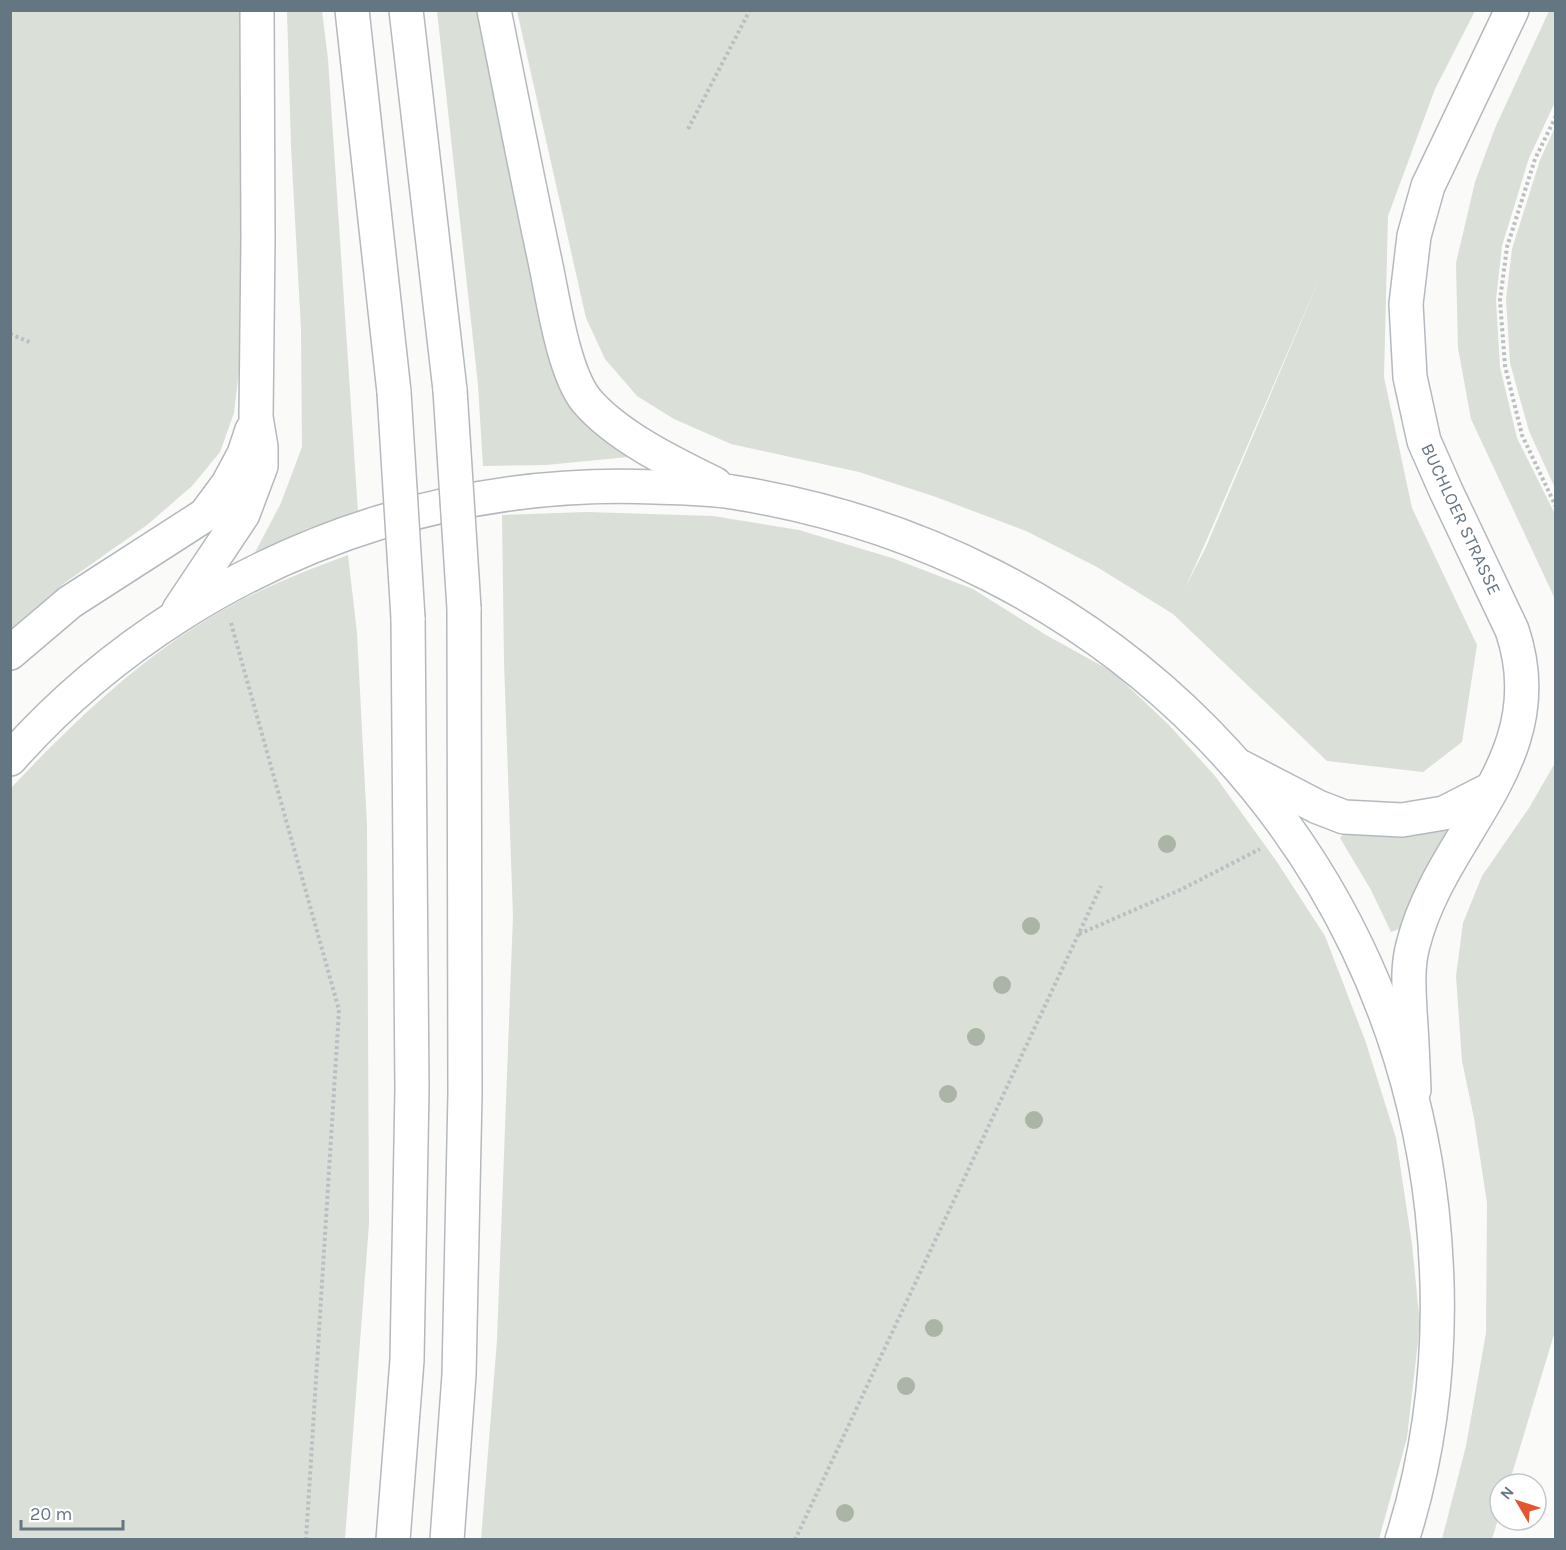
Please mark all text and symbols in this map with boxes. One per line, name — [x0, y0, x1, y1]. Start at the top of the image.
street label: BUCHLOER STRASSE — [1416, 440, 1506, 598]
north arrow — [1488, 1472, 1548, 1532]
text: N — [1496, 1482, 1518, 1503]
scale bar — [21, 1493, 123, 1531]
text: 20 m — [30, 1503, 72, 1525]

